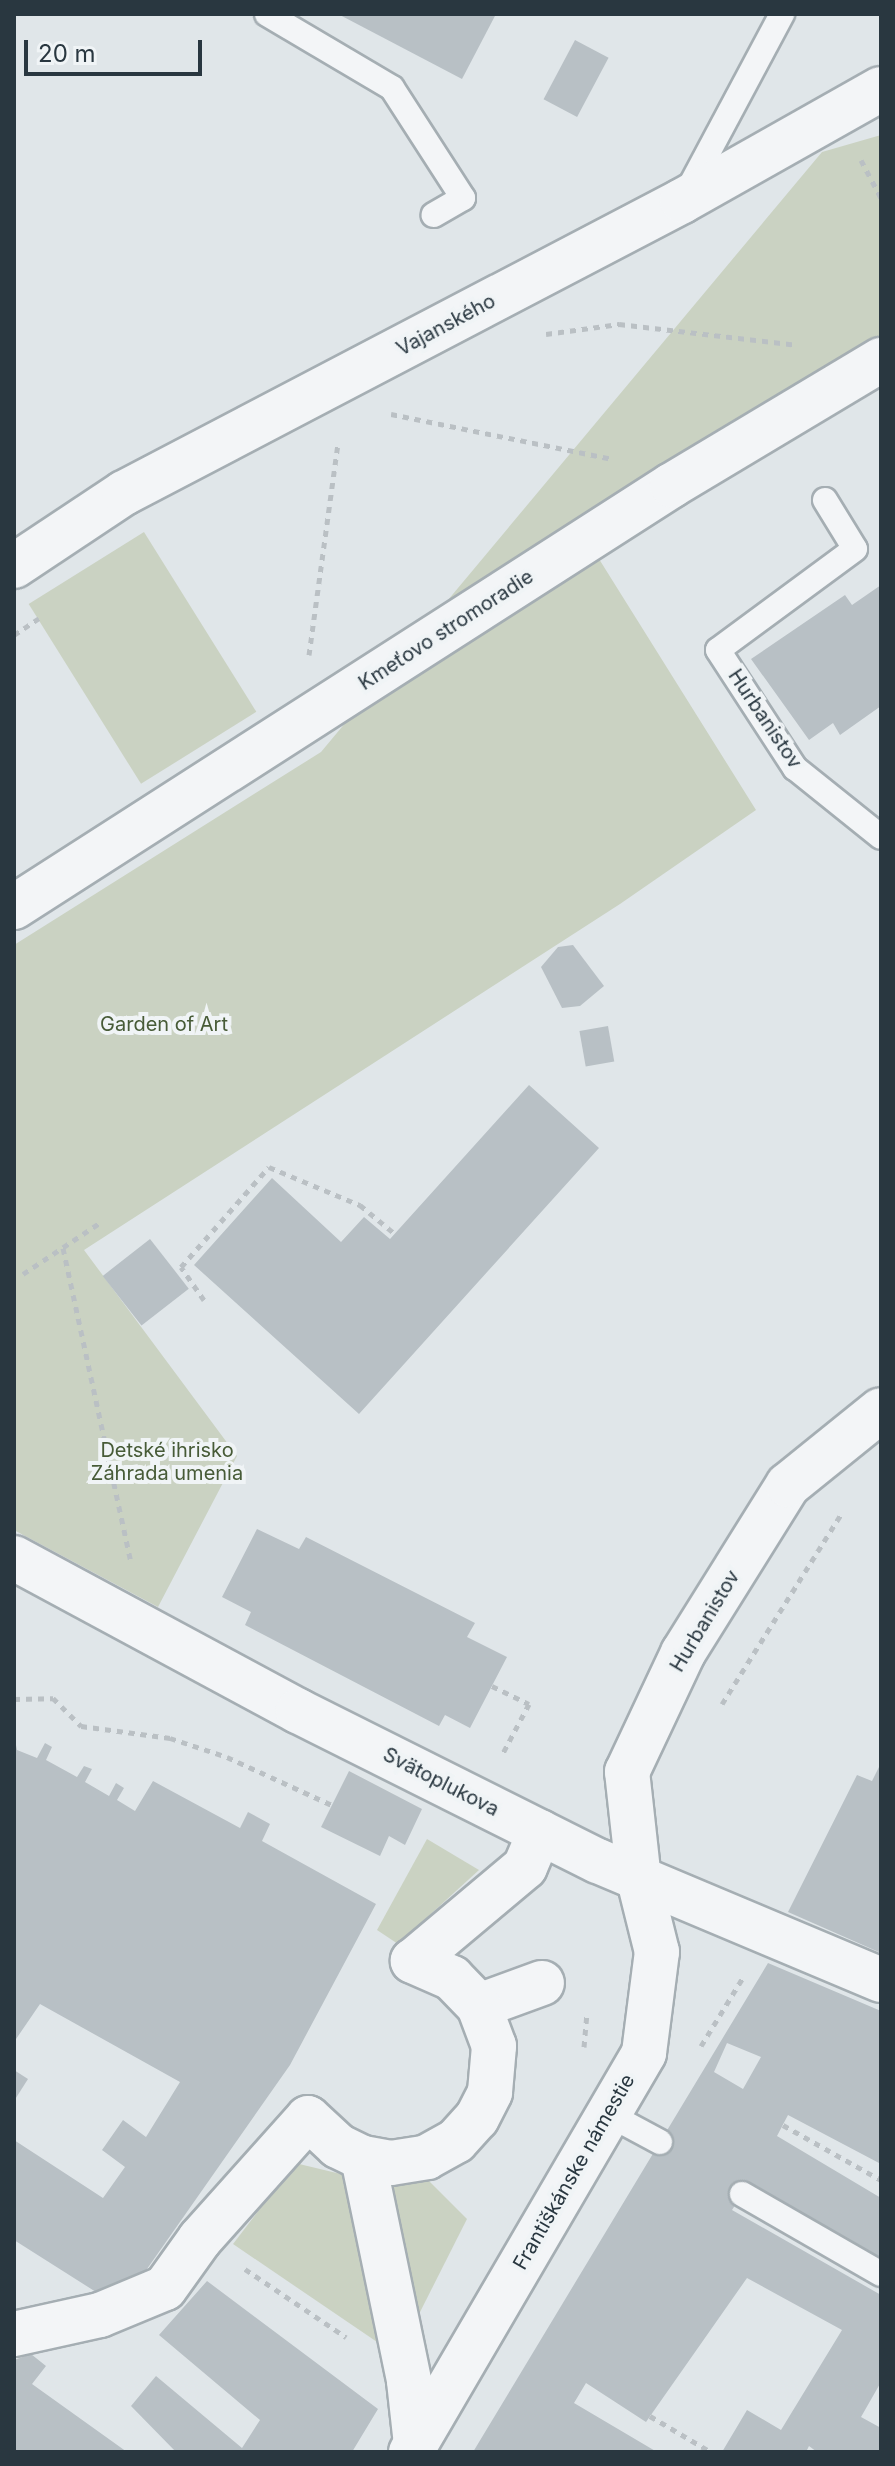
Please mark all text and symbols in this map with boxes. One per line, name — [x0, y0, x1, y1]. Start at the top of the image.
scale bar — [28, 24, 206, 74]
text: 20 m — [38, 39, 96, 68]
street label: Vajanského — [392, 289, 500, 361]
street label: Kmeťovo stromoradie — [354, 565, 538, 695]
street label: Hurbanistov — [723, 665, 807, 773]
park label: Garden of Art — [100, 1012, 228, 1036]
park label: Detské ihrisko Záhrada umenia — [91, 1439, 243, 1486]
street label: Hurbanistov — [665, 1566, 745, 1676]
street label: Svätoplukova — [379, 1742, 503, 1822]
street label: Františkánske námestie — [508, 2070, 640, 2274]

